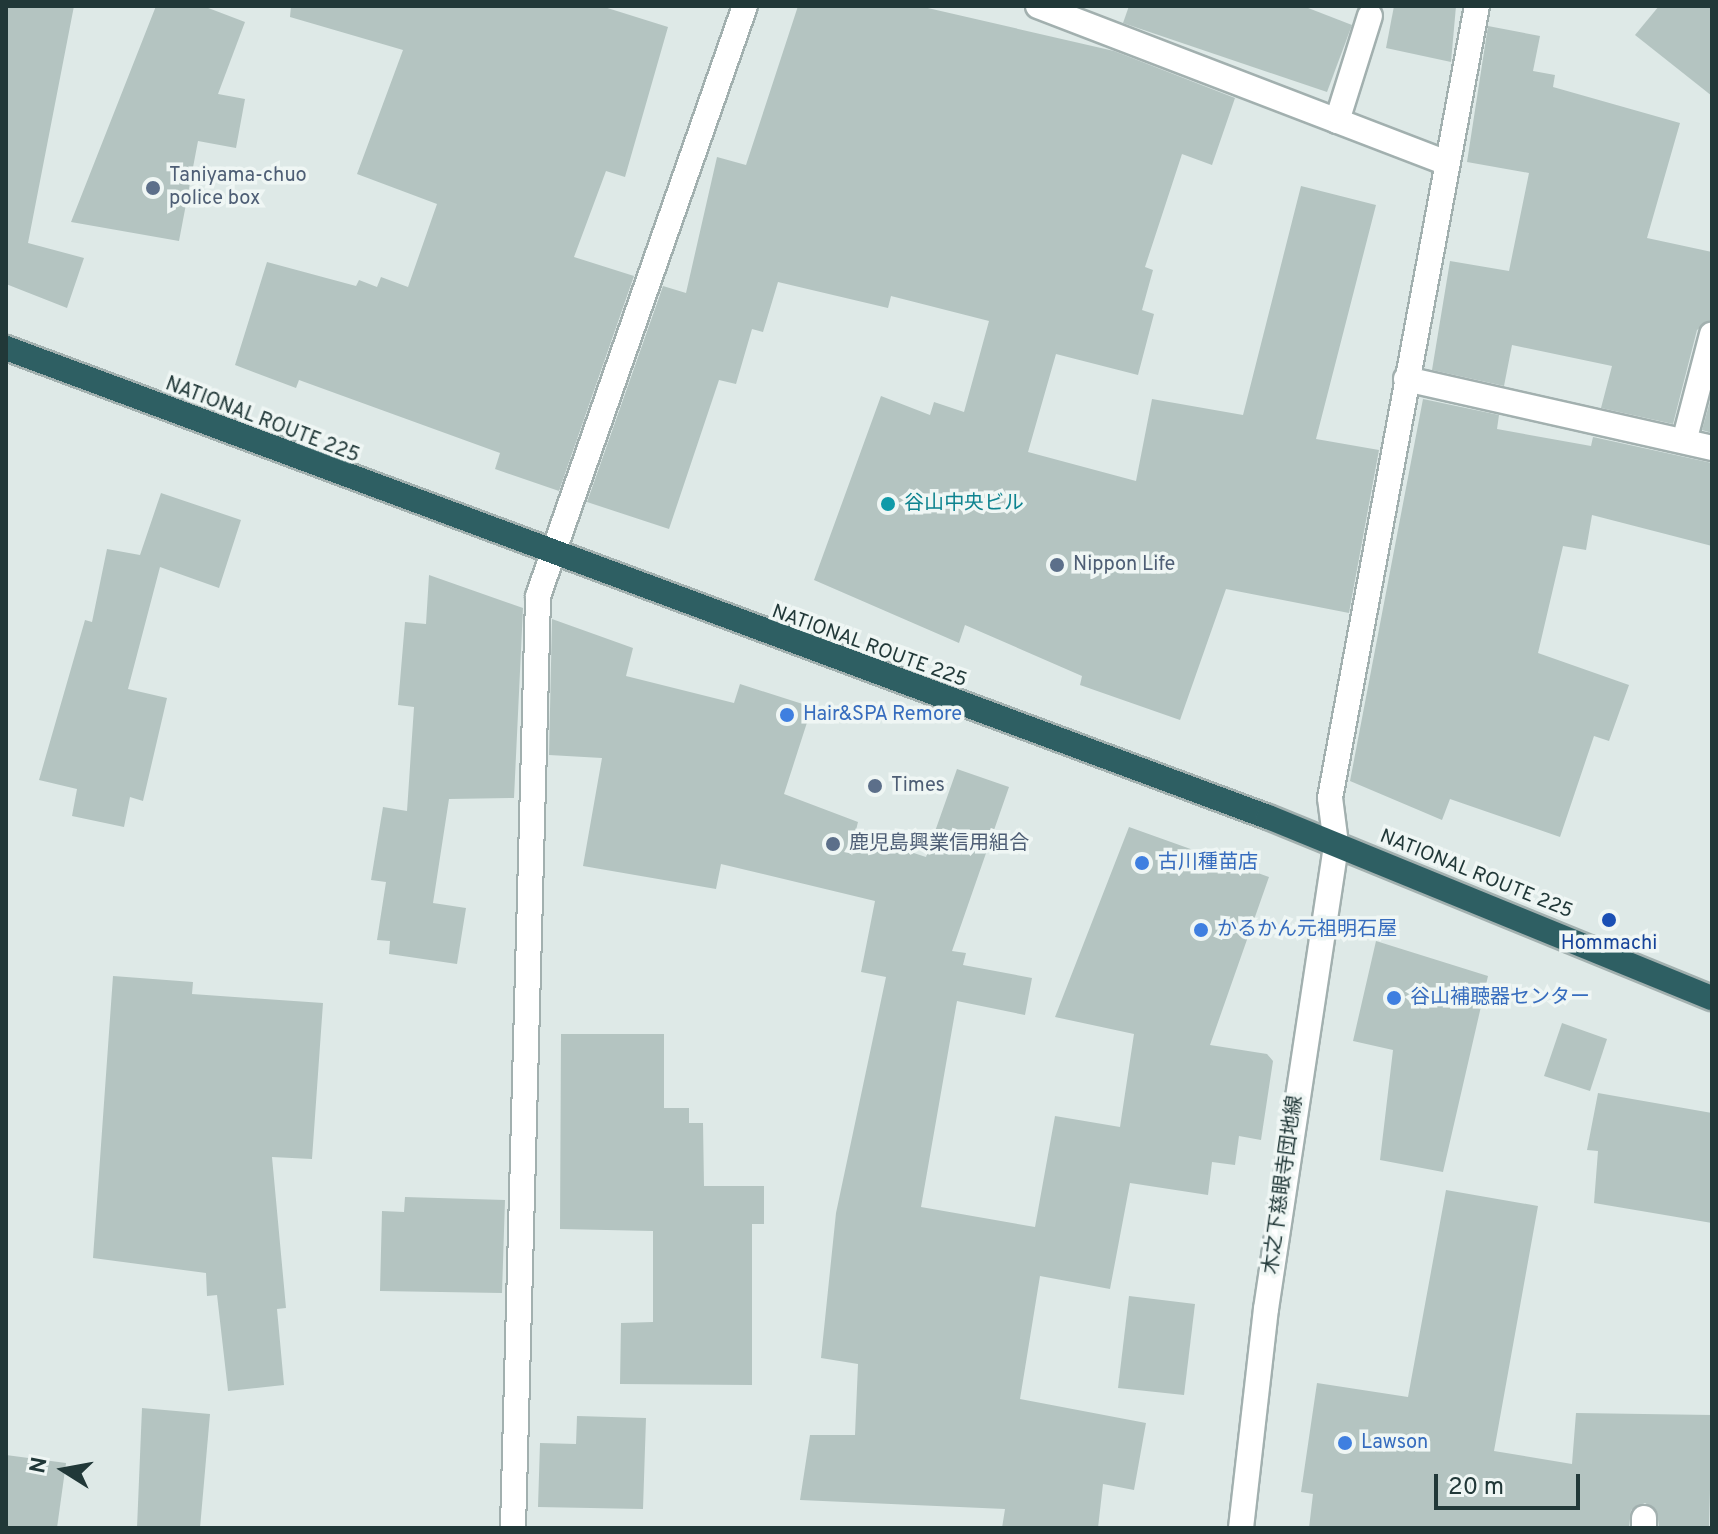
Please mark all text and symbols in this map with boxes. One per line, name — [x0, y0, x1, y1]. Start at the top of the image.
place label: Taniyama-chuo police box — [169, 164, 307, 211]
marker: Taniyama-chuo police box — [144, 179, 162, 197]
street label: NATIONAL ROUTE 225 — [161, 373, 363, 469]
place label: 谷山中央ビル — [904, 492, 1024, 516]
marker: 谷山中央ビル — [879, 495, 897, 513]
place label: Nippon Life — [1073, 553, 1175, 577]
marker: Nippon Life — [1048, 556, 1066, 574]
street label: NATIONAL ROUTE 225 — [768, 600, 970, 694]
place label: Hair&SPA Remore — [803, 703, 963, 727]
marker: Hair&SPA Remore — [778, 706, 796, 724]
place label: Times — [891, 774, 945, 798]
marker: Times — [866, 777, 884, 795]
street label: NATIONAL ROUTE 225 — [1376, 825, 1576, 925]
place label: 鹿児島興業信用組合 — [849, 832, 1029, 856]
marker: 鹿児島興業信用組合 — [824, 835, 842, 853]
place label: 古川種苗店 — [1158, 851, 1258, 875]
marker: 古川種苗店 — [1133, 854, 1151, 872]
marker: Hommachi — [1600, 911, 1618, 929]
place label: かるかん元祖明石屋 — [1217, 918, 1397, 942]
marker: かるかん元祖明石屋 — [1192, 921, 1210, 939]
place label: Hommachi — [1561, 932, 1657, 956]
place label: 谷山補聴器センター — [1410, 986, 1590, 1010]
marker: 谷山補聴器センター — [1385, 989, 1403, 1007]
street label: 木之下慈眼寺団地線 — [1260, 1094, 1308, 1276]
north arrow — [24, 1430, 104, 1510]
place label: Lawson — [1361, 1431, 1428, 1455]
marker: Lawson — [1336, 1434, 1354, 1452]
text: N — [25, 1455, 55, 1476]
scale bar — [1438, 1458, 1584, 1508]
text: 20 m — [1448, 1473, 1504, 1503]

